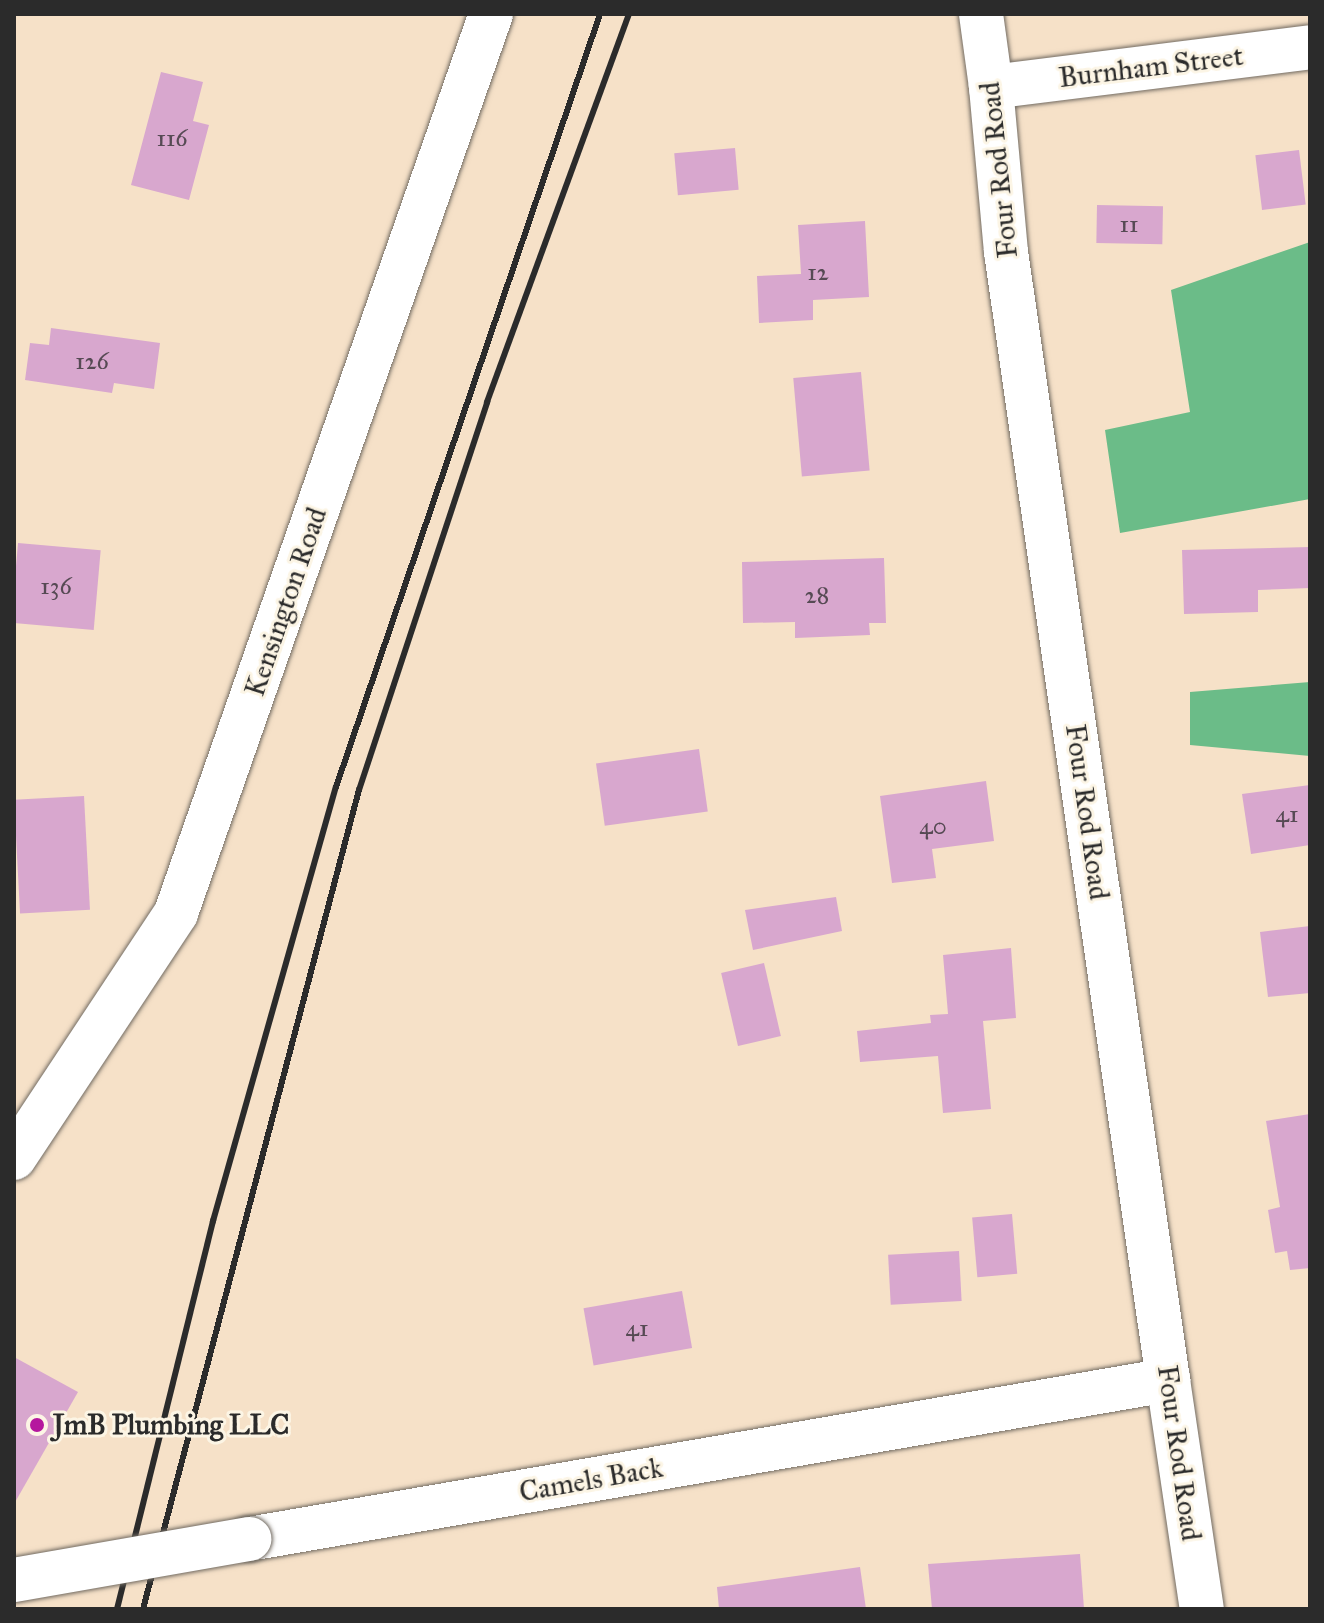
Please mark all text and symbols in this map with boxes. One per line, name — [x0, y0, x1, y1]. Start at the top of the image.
street label: Burnham Street — [1057, 39, 1245, 95]
street label: Four Rod Road — [973, 80, 1025, 260]
house number: 116 — [156, 125, 188, 153]
house number: 11 — [1120, 211, 1138, 239]
house number: 12 — [807, 259, 829, 287]
house number: 126 — [75, 348, 109, 376]
street label: Kensington Road — [238, 503, 334, 701]
house number: 136 — [40, 573, 72, 601]
house number: 28 — [805, 582, 829, 610]
street label: Four Rod Road — [1058, 722, 1116, 902]
house number: 41 — [1276, 801, 1298, 829]
house number: 40 — [919, 813, 947, 841]
house number: 41 — [626, 1315, 648, 1343]
street label: Four Rod Road — [1150, 1363, 1208, 1543]
place label: JmB Plumbing LLC — [53, 1408, 289, 1442]
marker: JmB Plumbing LLC — [28, 1416, 46, 1434]
street label: Camels Back — [517, 1451, 665, 1509]

